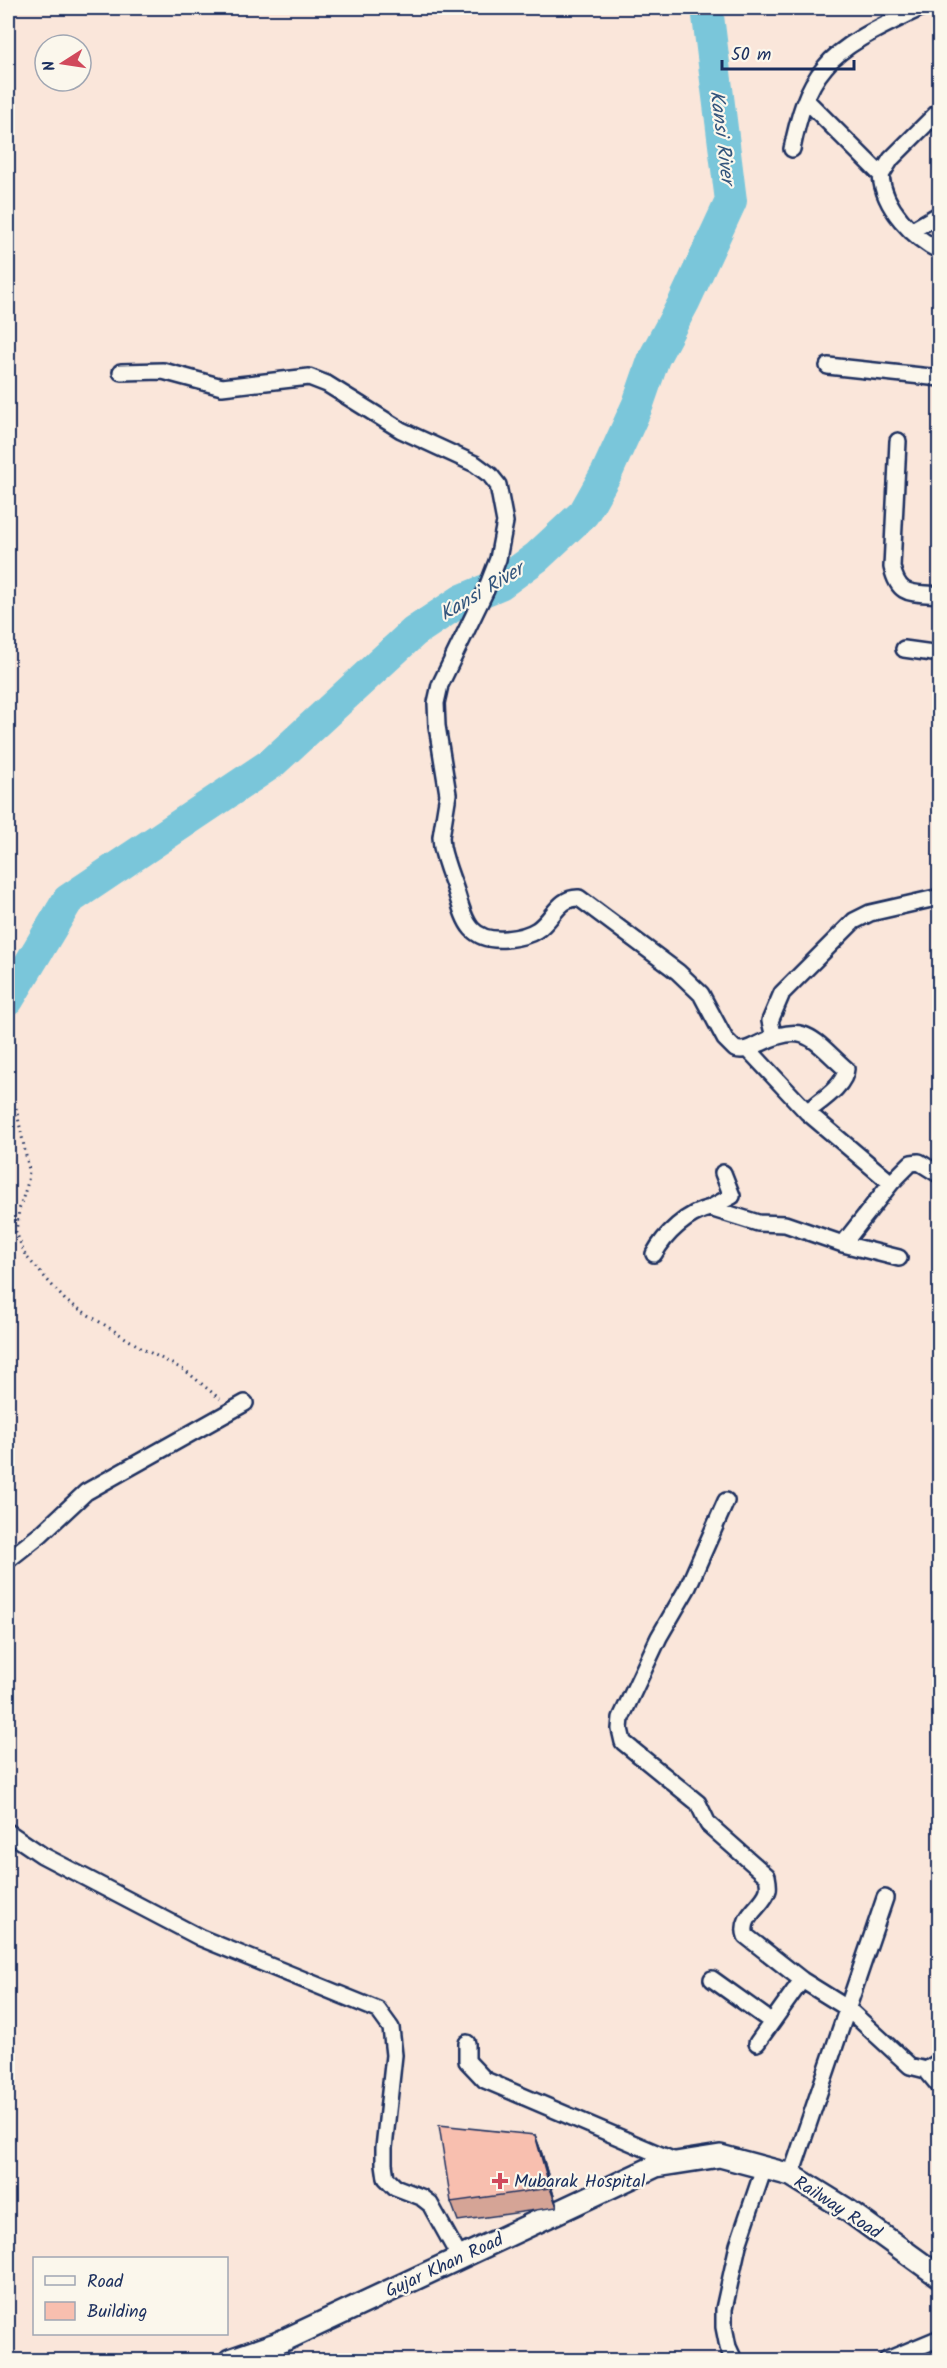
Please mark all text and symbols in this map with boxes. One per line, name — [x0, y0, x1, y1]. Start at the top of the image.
north arrow — [33, 33, 93, 93]
scale bar — [722, 33, 854, 71]
text: 50 m — [731, 41, 771, 70]
text: N — [37, 58, 63, 73]
water label: Kansi River — [699, 89, 743, 190]
water label: Kansi River — [434, 553, 534, 631]
place label: Mubarak Hospital — [514, 2168, 646, 2197]
street label: Railway Road — [787, 2169, 888, 2248]
marker: Mubarak Hospital — [491, 2172, 509, 2190]
street label: Gujar Khan Road — [381, 2226, 509, 2306]
legend — [33, 2257, 228, 2335]
text: Road — [87, 2268, 124, 2297]
text: Building — [87, 2298, 147, 2327]

